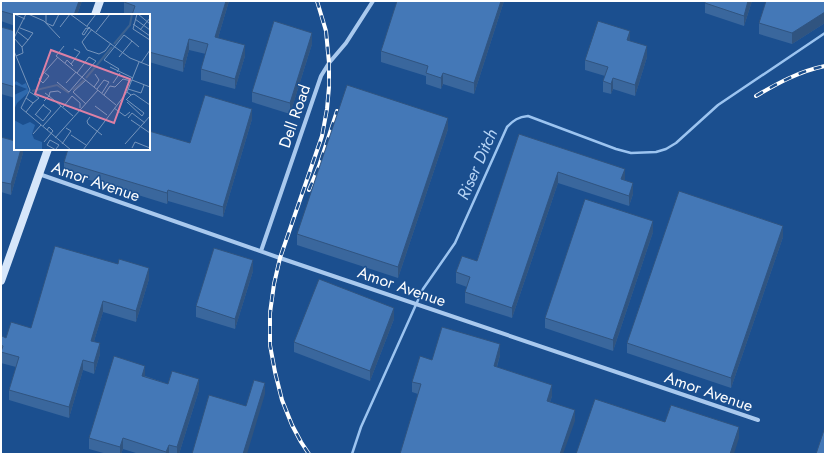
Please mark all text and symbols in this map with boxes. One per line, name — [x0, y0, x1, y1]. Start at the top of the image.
inset map — [14, 14, 150, 150]
street label: Dell Road — [273, 81, 316, 151]
water label: Riser Ditch — [451, 125, 503, 203]
street label: Amor Avenue — [49, 156, 143, 207]
street label: Amor Avenue — [355, 261, 449, 312]
street label: Amor Avenue — [662, 366, 756, 417]

